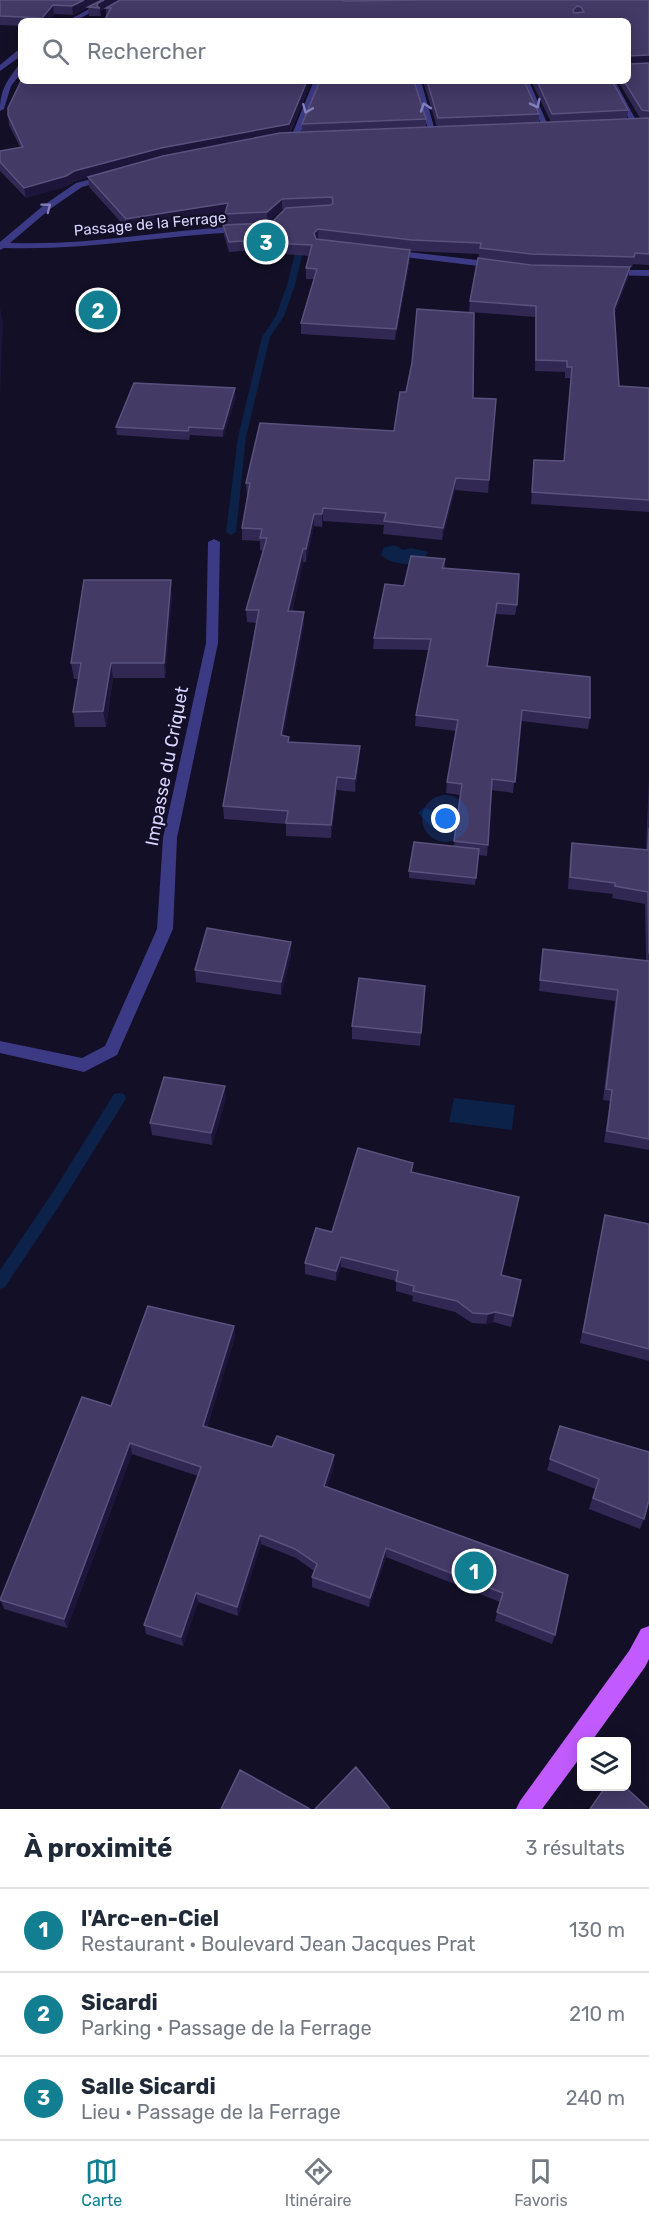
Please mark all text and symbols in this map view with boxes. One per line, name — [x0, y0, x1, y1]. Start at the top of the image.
search box — [18, 18, 631, 84]
icon: search — [39, 35, 72, 68]
text: Rechercher — [87, 38, 206, 65]
one-way arrow — [528, 98, 540, 109]
one-way arrow — [420, 102, 432, 113]
one-way arrow — [302, 103, 314, 114]
one-way arrow — [40, 204, 51, 215]
street label: Passage de la Ferrage — [73, 208, 227, 240]
pin: 3 — [246, 220, 286, 264]
pin: 2 — [78, 288, 118, 332]
street label: Impasse du Criquet — [141, 684, 193, 848]
your location — [431, 804, 460, 833]
pin: 1 — [454, 1548, 494, 1594]
map controls — [577, 1737, 631, 1791]
button: layers — [577, 1737, 631, 1791]
text: À proximité — [24, 1833, 173, 1864]
text: 3 résultats — [526, 1836, 625, 1860]
text: l'Arc-en-Ciel — [81, 1905, 219, 1932]
text: 1 — [39, 1918, 48, 1942]
text: 130 m — [569, 1918, 625, 1942]
text: Restaurant · Boulevard Jean Jacques Prat — [81, 1932, 475, 1956]
text: Sicardi — [81, 1989, 158, 2016]
text: 2 — [37, 2002, 50, 2026]
text: 210 m — [569, 2002, 625, 2026]
text: Parking · Passage de la Ferrage — [81, 2016, 372, 2040]
text: Salle Sicardi — [81, 2073, 216, 2100]
text: 3 — [37, 2086, 50, 2110]
text: 240 m — [566, 2086, 625, 2110]
text: Lieu · Passage de la Ferrage — [81, 2100, 341, 2124]
tab: Carte — [81, 2155, 122, 2210]
tab: Itinéraire — [285, 2155, 352, 2210]
tab: Favoris — [514, 2155, 568, 2210]

